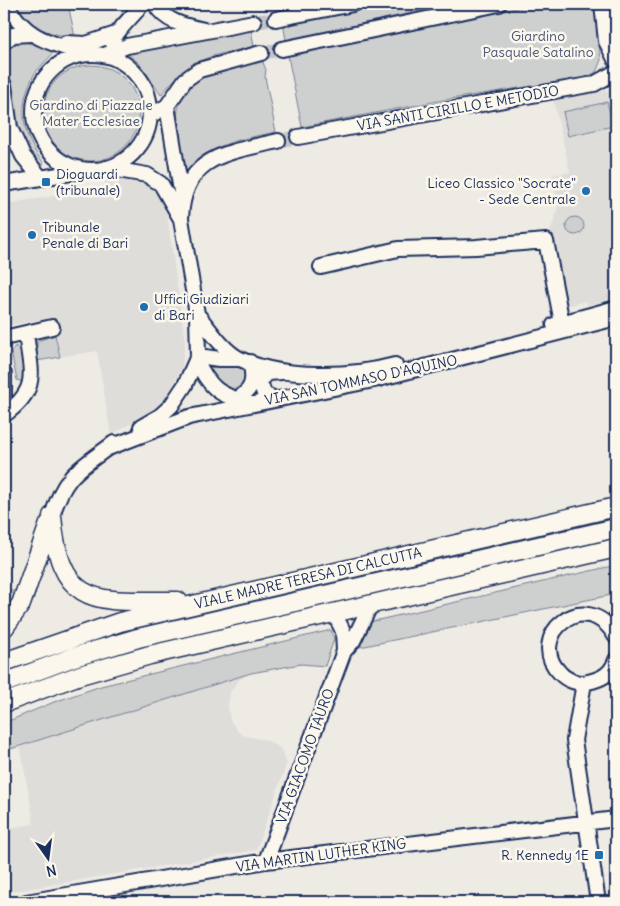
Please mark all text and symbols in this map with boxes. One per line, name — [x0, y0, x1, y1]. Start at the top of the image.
park label: Giardino Pasquale Satalino — [482, 27, 594, 61]
street label: VIA SANTI CIRILLO E METODIO — [356, 81, 561, 135]
park label: Giardino di Piazzale Mater Ecclesiae — [29, 96, 153, 130]
place label: Dioguardi (tribunale) — [56, 165, 120, 199]
place label: Liceo Classico "Socrate" - Sede Centrale — [427, 174, 576, 208]
marker: Dioguardi (tribunale) — [40, 176, 52, 188]
marker: Liceo Classico "Socrate" - Sede Centrale — [580, 185, 592, 197]
place label: Tribunale Penale di Bari — [42, 218, 128, 252]
marker: Tribunale Penale di Bari — [26, 229, 38, 241]
place label: Uffici Giudiziari di Bari — [154, 290, 249, 324]
marker: Uffici Giudiziari di Bari — [138, 301, 150, 313]
street label: VIA SAN TOMMASO D'AQUINO — [263, 351, 459, 409]
street label: VIALE MADRE TERESA DI CALCUTTA — [193, 543, 423, 613]
street label: VIA GIACOMO TAURO — [272, 686, 338, 826]
north arrow — [22, 834, 72, 884]
street label: VIA MARTIN LUTHER KING — [235, 834, 407, 876]
place label: R. Kennedy 1E — [501, 846, 589, 864]
marker: R. Kennedy 1E — [593, 849, 605, 861]
text: N — [44, 861, 58, 881]

